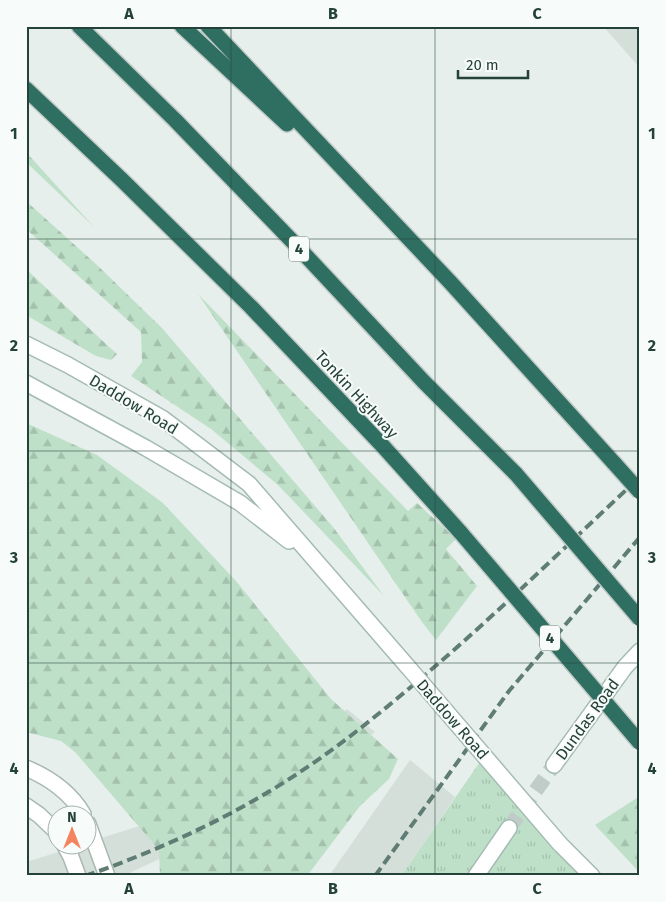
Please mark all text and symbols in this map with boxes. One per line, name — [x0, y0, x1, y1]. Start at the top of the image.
text: A — [123, 4, 134, 23]
text: B — [328, 4, 338, 23]
text: C — [532, 4, 542, 23]
scale bar — [458, 48, 528, 80]
text: 20 m — [466, 56, 499, 74]
text: 1 — [10, 124, 18, 143]
text: 1 — [648, 124, 656, 143]
road number: 4 — [289, 236, 309, 262]
text: 2 — [10, 336, 18, 355]
text: 2 — [648, 336, 656, 355]
street label: Tonkin Highway — [311, 346, 402, 442]
street label: Daddow Road — [86, 371, 181, 438]
text: 3 — [9, 548, 18, 567]
text: 3 — [647, 548, 656, 567]
road number: 4 — [540, 626, 560, 650]
street label: Daddow Road — [413, 675, 493, 763]
street label: Dundas Road — [552, 675, 623, 764]
text: 4 — [9, 759, 19, 778]
text: 4 — [647, 759, 657, 778]
north arrow — [48, 804, 98, 854]
text: N — [67, 809, 77, 826]
text: A — [123, 879, 134, 898]
text: B — [328, 879, 338, 898]
text: C — [532, 879, 542, 898]

